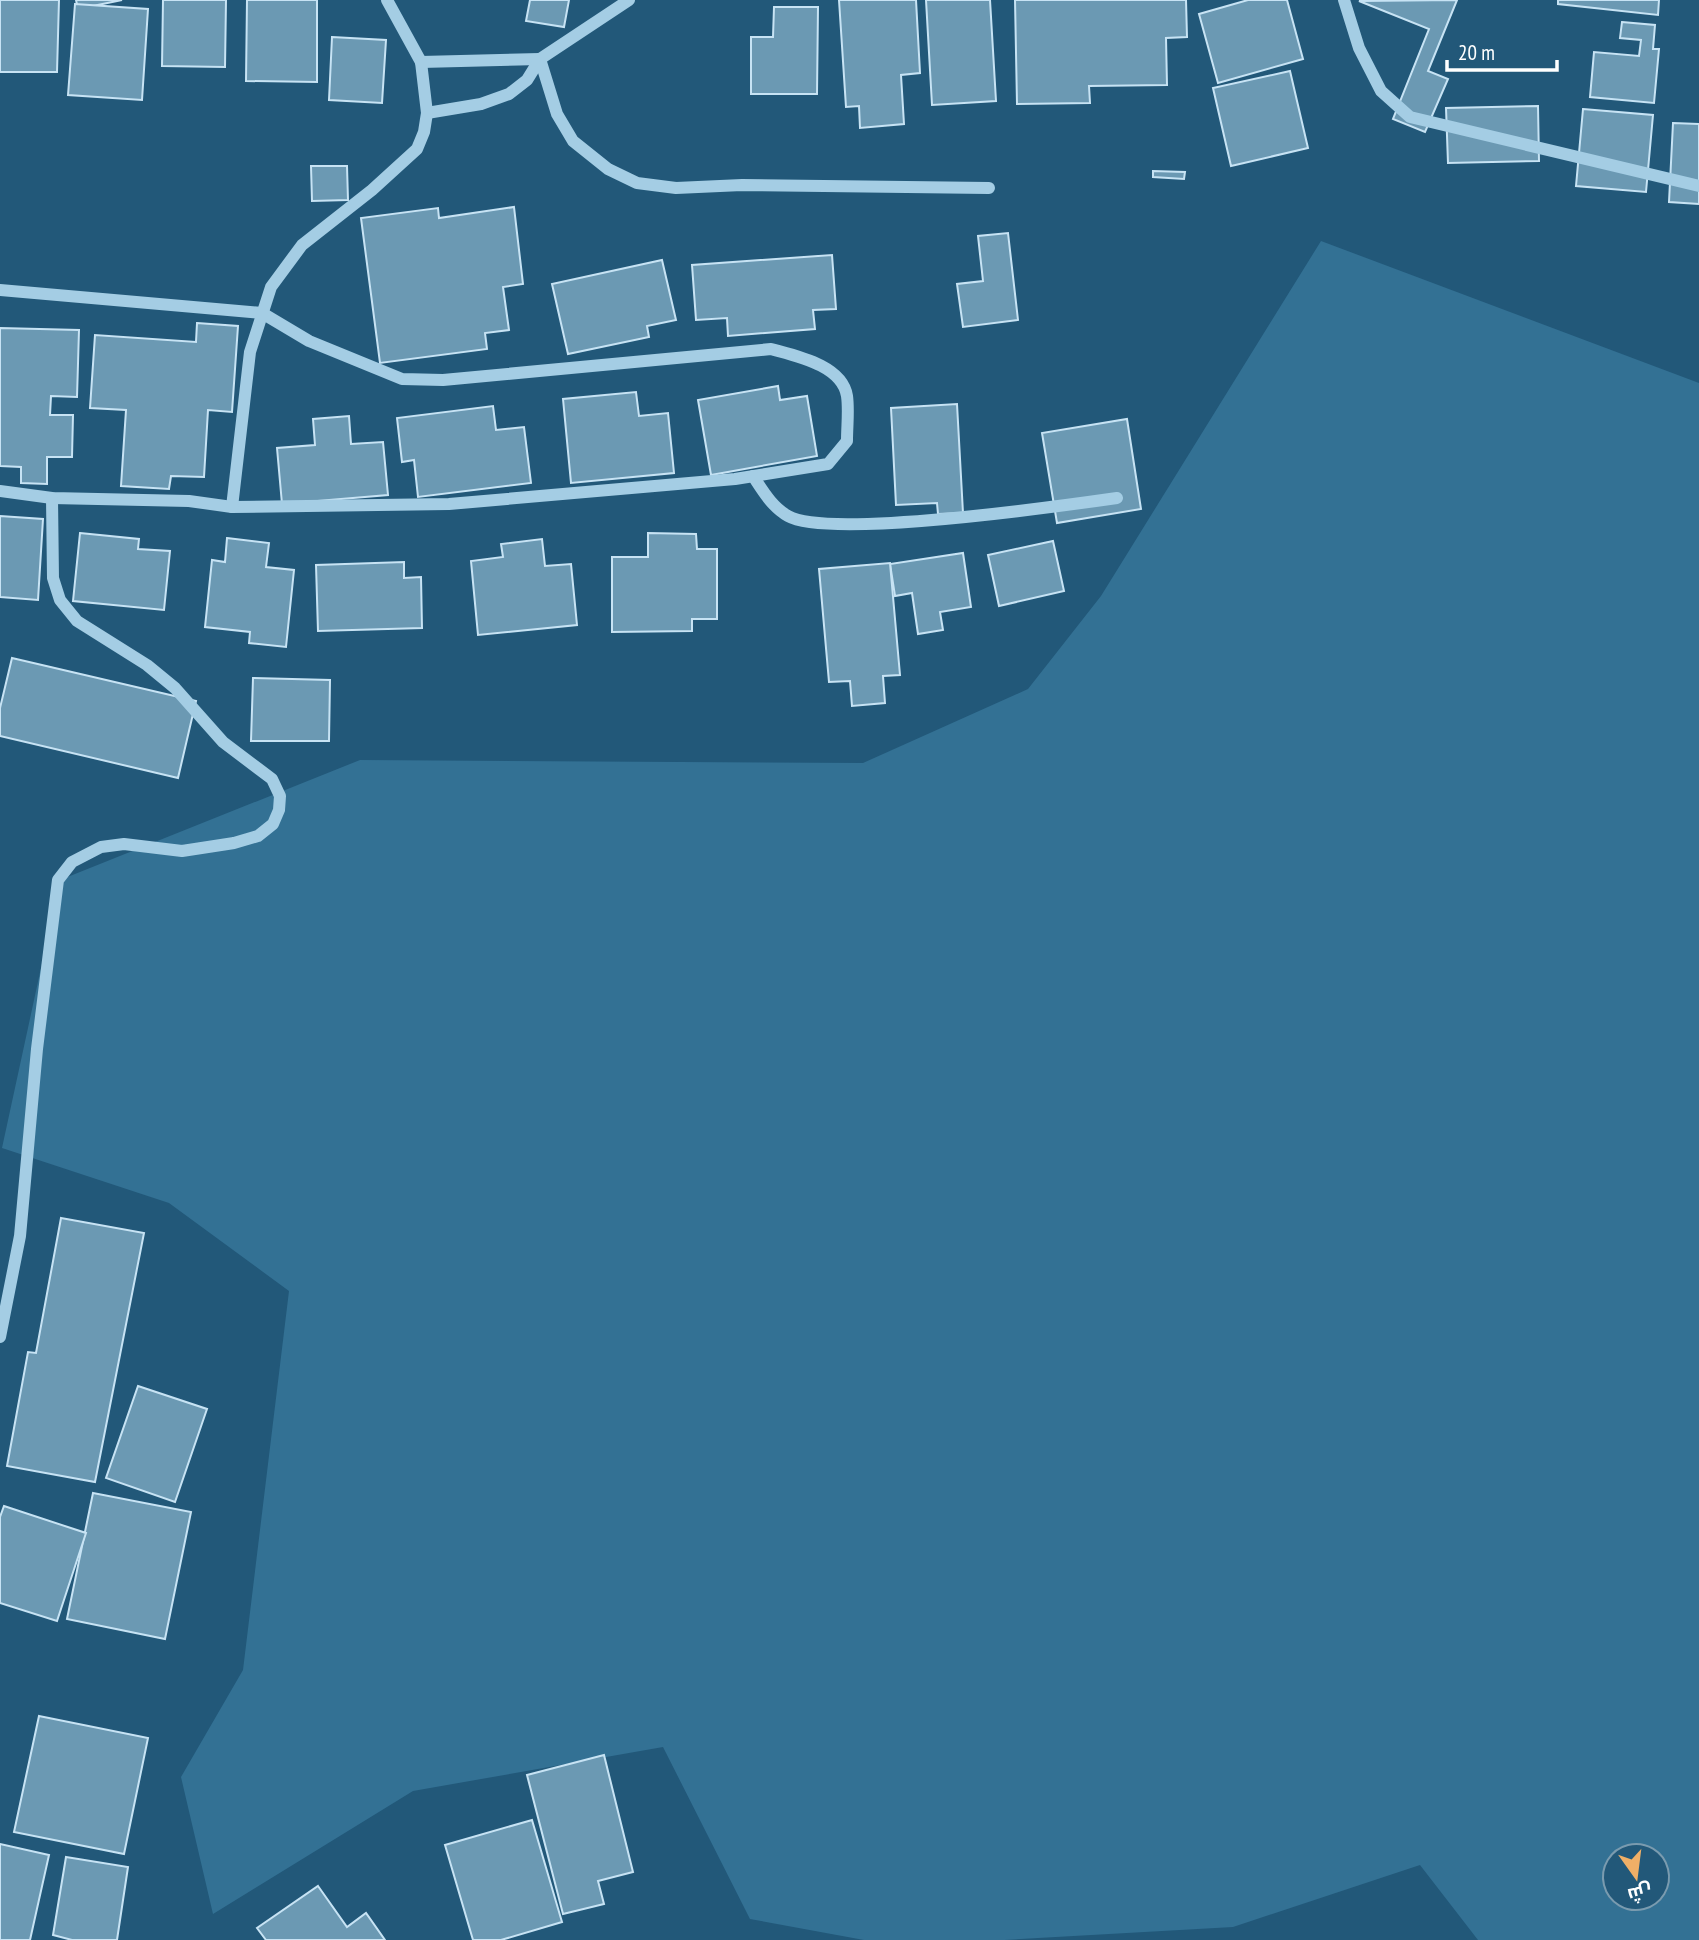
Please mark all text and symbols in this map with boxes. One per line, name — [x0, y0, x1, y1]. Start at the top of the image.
scale bar — [1447, 28, 1557, 72]
text: 20 m — [1458, 39, 1495, 66]
north arrow — [1601, 1842, 1671, 1912]
text: ش — [1625, 1879, 1655, 1908]

